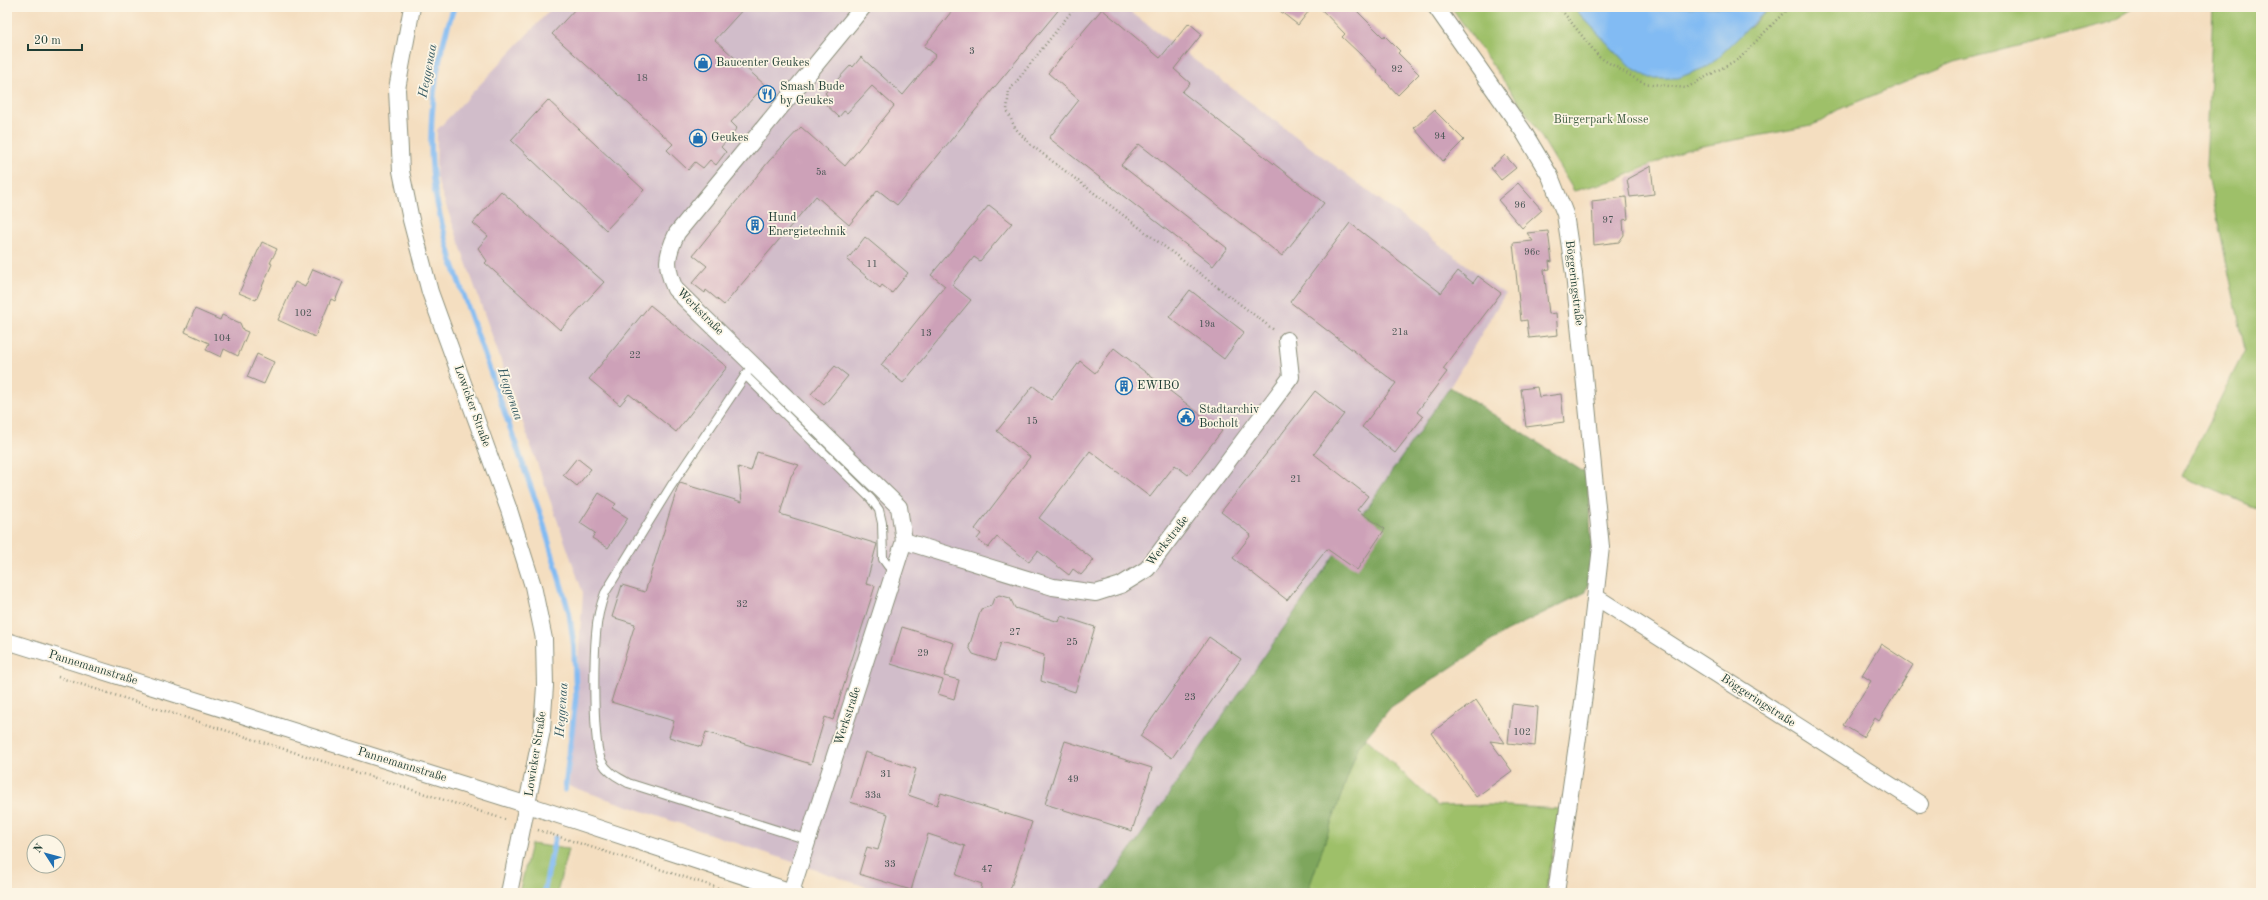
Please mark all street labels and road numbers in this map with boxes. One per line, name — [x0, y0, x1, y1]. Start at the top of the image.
street label: Böggeringstraße — [1563, 240, 1585, 327]
street label: Werkstraße — [674, 286, 726, 338]
street label: Lowicker Straße — [452, 364, 492, 449]
street label: Werkstraße — [1145, 513, 1192, 569]
street label: Pannemannstraße — [47, 649, 139, 687]
street label: Böggeringstraße — [1719, 673, 1798, 730]
street label: Werkstraße — [833, 685, 863, 747]
street label: Lowicker Straße — [523, 710, 549, 797]
street label: Pannemannstraße — [356, 746, 448, 784]

